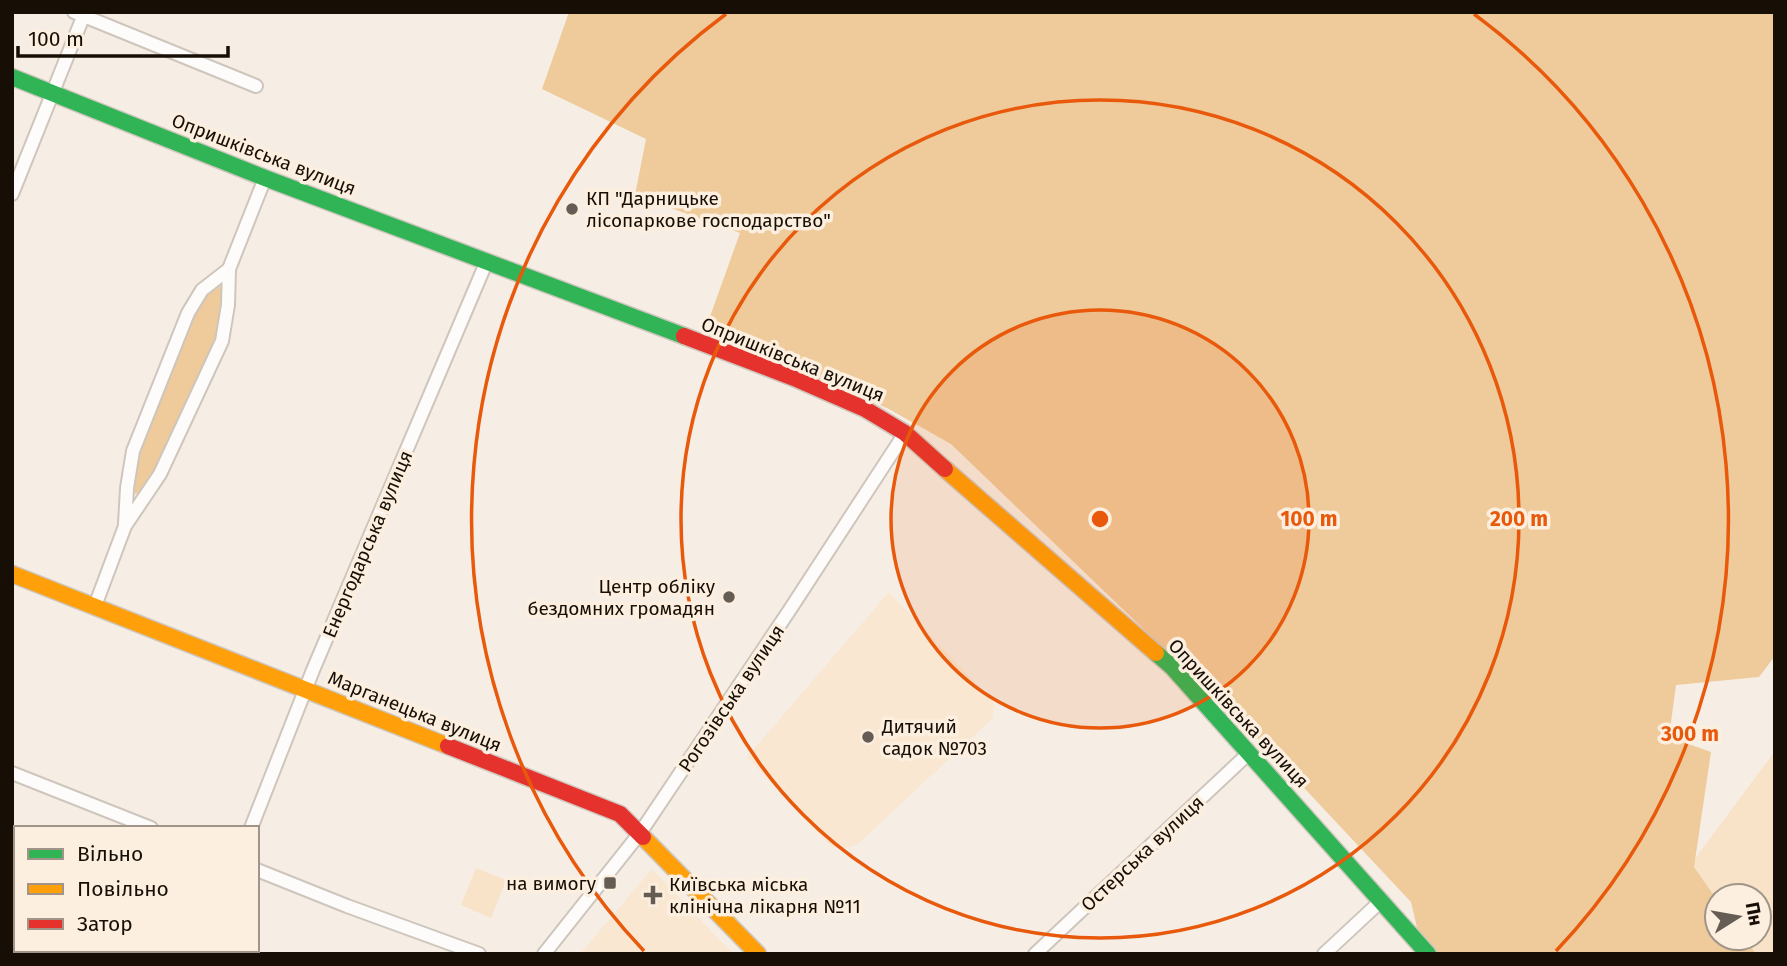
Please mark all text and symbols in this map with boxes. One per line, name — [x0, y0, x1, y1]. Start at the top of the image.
scale bar — [18, 14, 228, 58]
text: 100 m — [28, 26, 84, 52]
street label: Опришківська вулиця — [168, 109, 359, 200]
place label: КП "Дарницьке лісопаркове господарство" — [586, 187, 831, 232]
marker: КП "Дарницьке лісопаркове господарство" — [564, 201, 580, 217]
street label: Опришківська вулиця — [698, 312, 888, 407]
street label: Енергодарська вулиця — [318, 447, 417, 641]
text: 100 m — [1280, 506, 1338, 532]
text: 200 m — [1490, 506, 1548, 532]
centre of rings — [1088, 507, 1112, 531]
place label: Центр обліку бездомних громадян — [528, 575, 716, 620]
marker: Центр обліку бездомних громадян — [721, 589, 737, 605]
street label: Рогозівська вулиця — [674, 620, 789, 776]
street label: Опришківська вулиця — [1164, 634, 1314, 793]
street label: Марганецька вулиця — [325, 666, 505, 757]
place label: Дитячий садок №703 — [881, 715, 987, 760]
text: 300 m — [1660, 721, 1719, 747]
marker: Дитячий садок №703 — [860, 729, 876, 745]
street label: Остерська вулиця — [1076, 791, 1208, 916]
legend — [14, 826, 259, 952]
text: Вільно — [77, 841, 143, 867]
place label: на вимогу — [506, 872, 597, 895]
place label: Київська міська клінічна лікарня №11 — [669, 873, 861, 918]
marker: на вимогу — [602, 875, 618, 891]
text: Повільно — [77, 876, 169, 902]
north arrow — [1703, 882, 1773, 952]
marker: Київська міська клінічна лікарня №11 — [643, 885, 663, 905]
text: Пн — [1741, 900, 1768, 928]
text: Затор — [77, 911, 133, 937]

